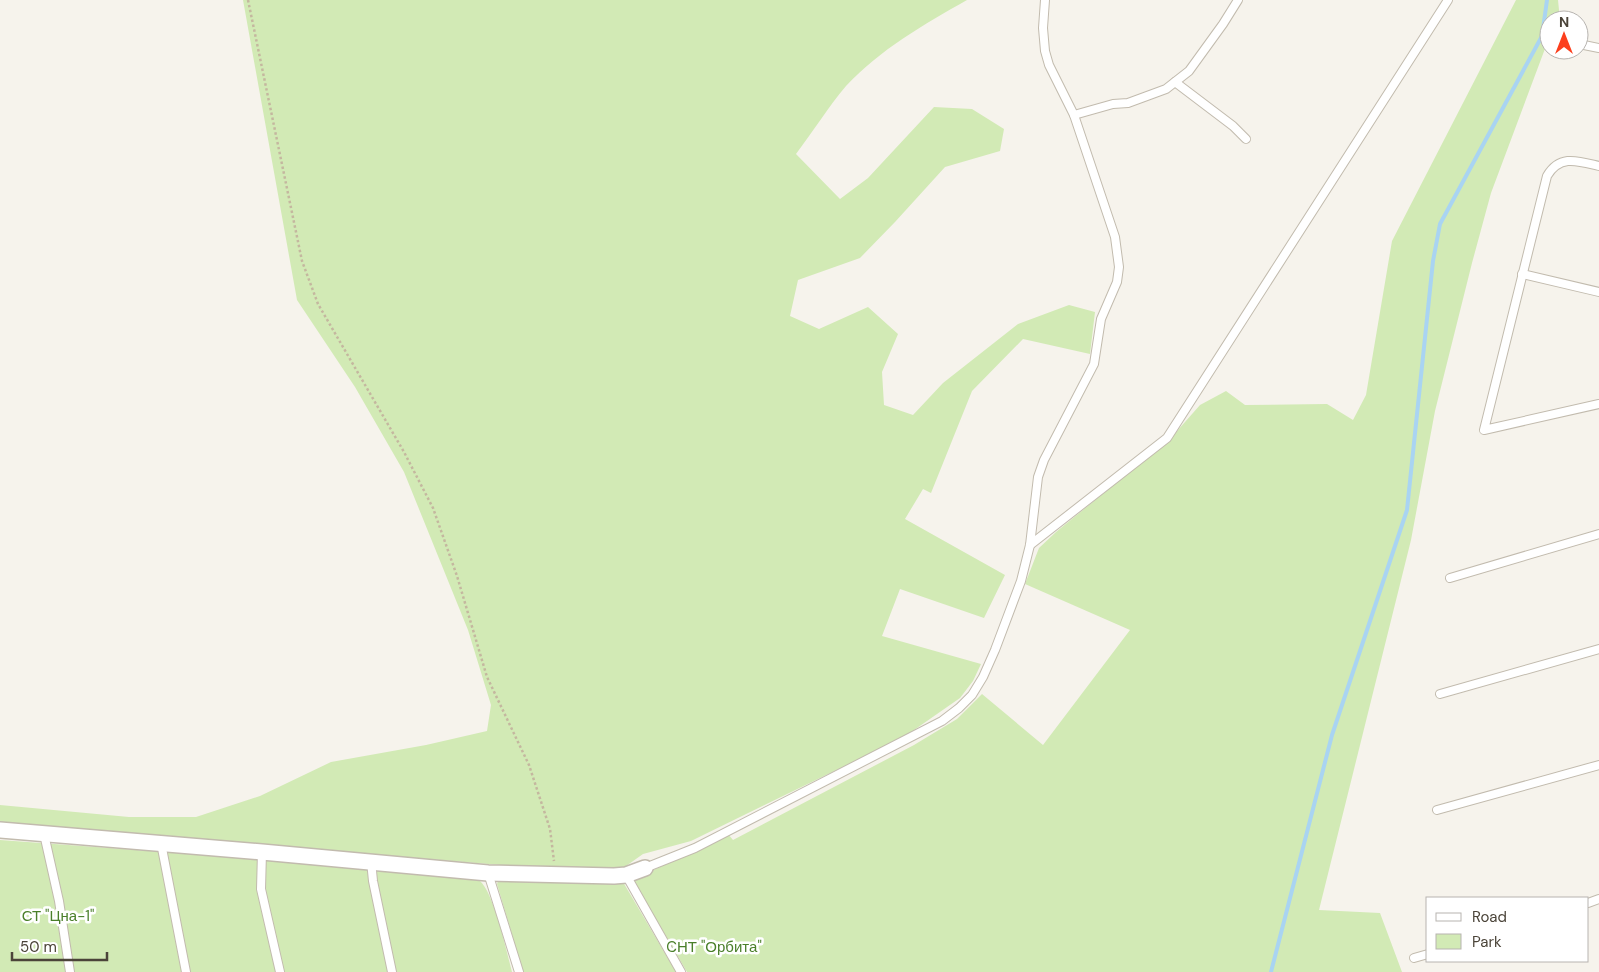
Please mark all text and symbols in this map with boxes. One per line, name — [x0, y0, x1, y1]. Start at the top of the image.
north arrow — [1539, 10, 1589, 60]
text: N — [1559, 13, 1569, 31]
legend — [1426, 897, 1589, 962]
park label: СТ "Цна-1" — [22, 906, 94, 926]
text: Road — [1472, 907, 1507, 927]
scale bar — [12, 930, 108, 962]
text: Park — [1472, 932, 1502, 952]
text: 50 m — [20, 937, 57, 957]
park label: CНТ "Орбита" — [666, 937, 762, 957]

